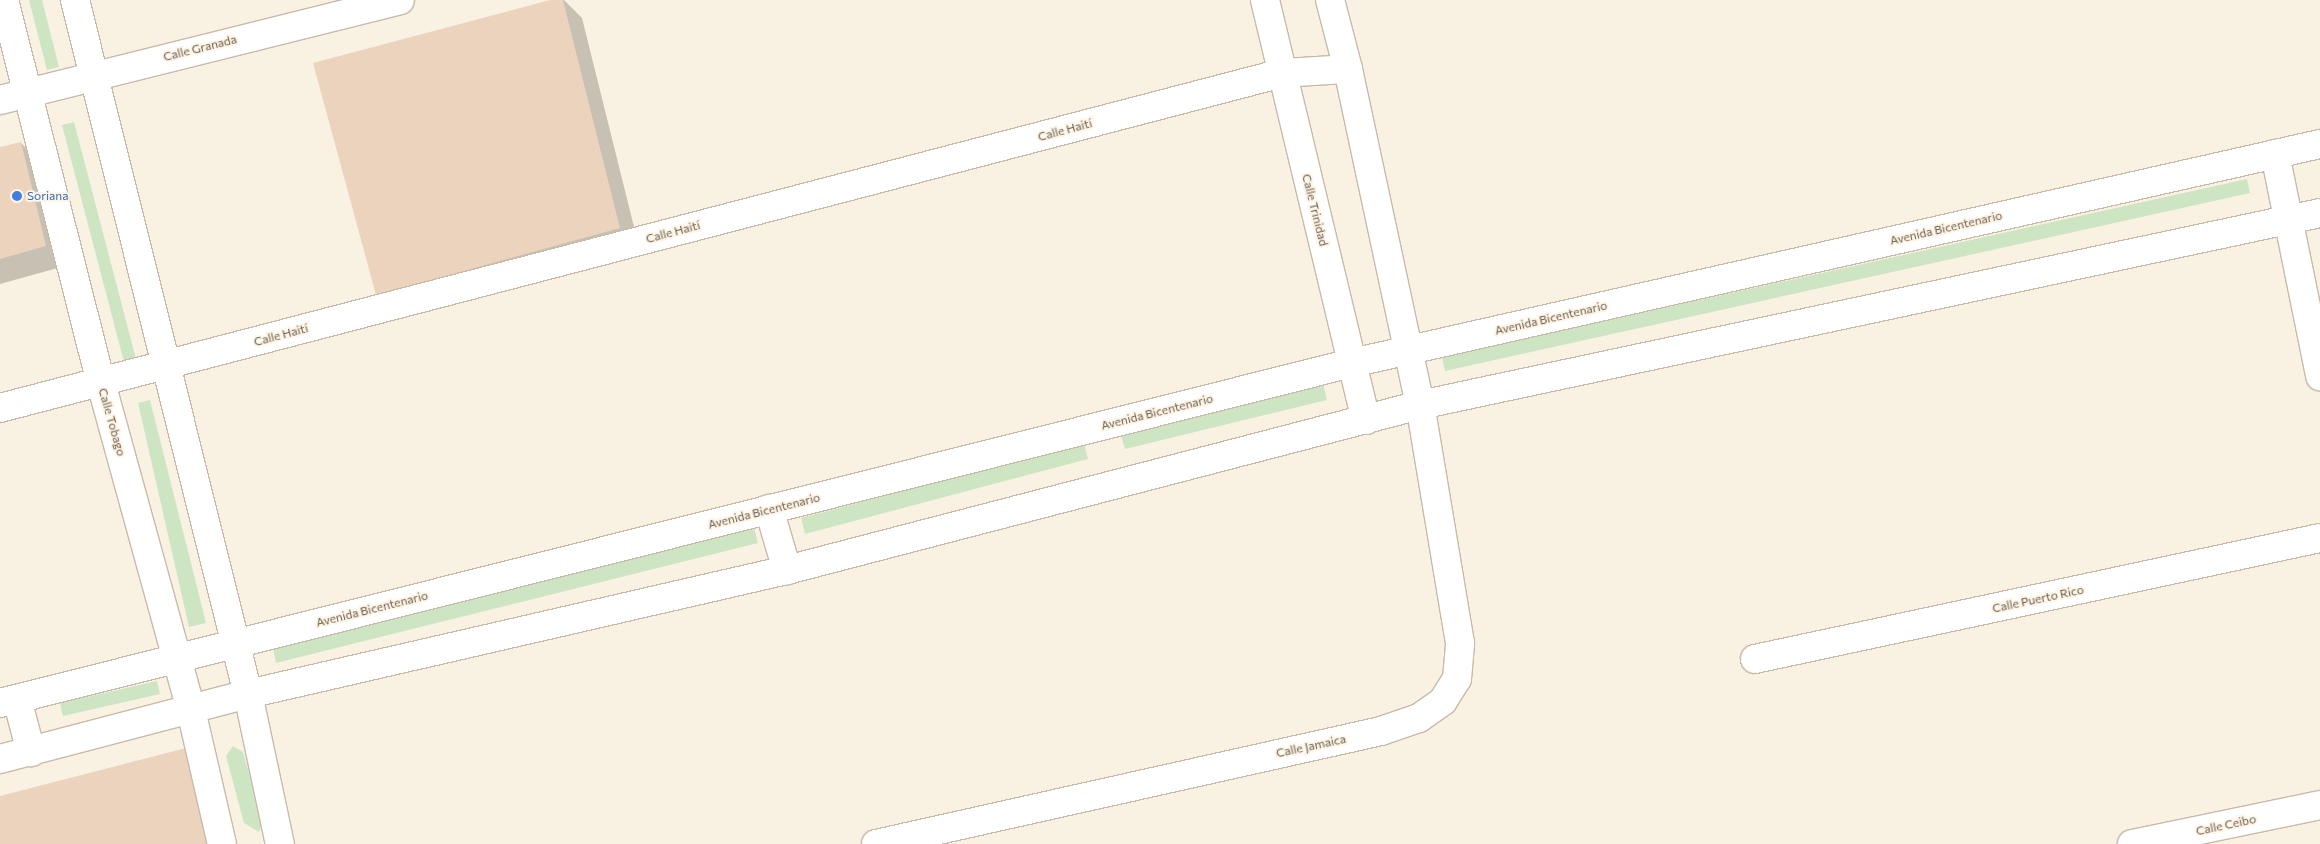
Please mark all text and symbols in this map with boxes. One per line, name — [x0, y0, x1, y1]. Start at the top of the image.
street label: Calle Granada — [162, 32, 238, 64]
street label: Calle Haití — [1036, 116, 1094, 144]
street label: Calle Trinidad — [1299, 172, 1331, 248]
place label: Soriana — [27, 189, 69, 203]
marker: Soriana — [11, 190, 23, 202]
street label: Avenida Bicentenario — [1888, 208, 2004, 248]
street label: Calle Haití — [644, 218, 702, 246]
street label: Avenida Bicentenario — [1493, 298, 1609, 338]
street label: Calle Haití — [252, 321, 310, 349]
street label: Calle Tobago — [95, 386, 129, 458]
street label: Avenida Bicentenario — [1100, 391, 1214, 433]
street label: Avenida Bicentenario — [707, 490, 821, 532]
street label: Calle Puerto Rico — [1991, 582, 2085, 616]
street label: Avenida Bicentenario — [315, 588, 429, 630]
street label: Calle Jamaica — [1275, 732, 1347, 760]
street label: Calle Ceibo — [2195, 812, 2257, 838]

